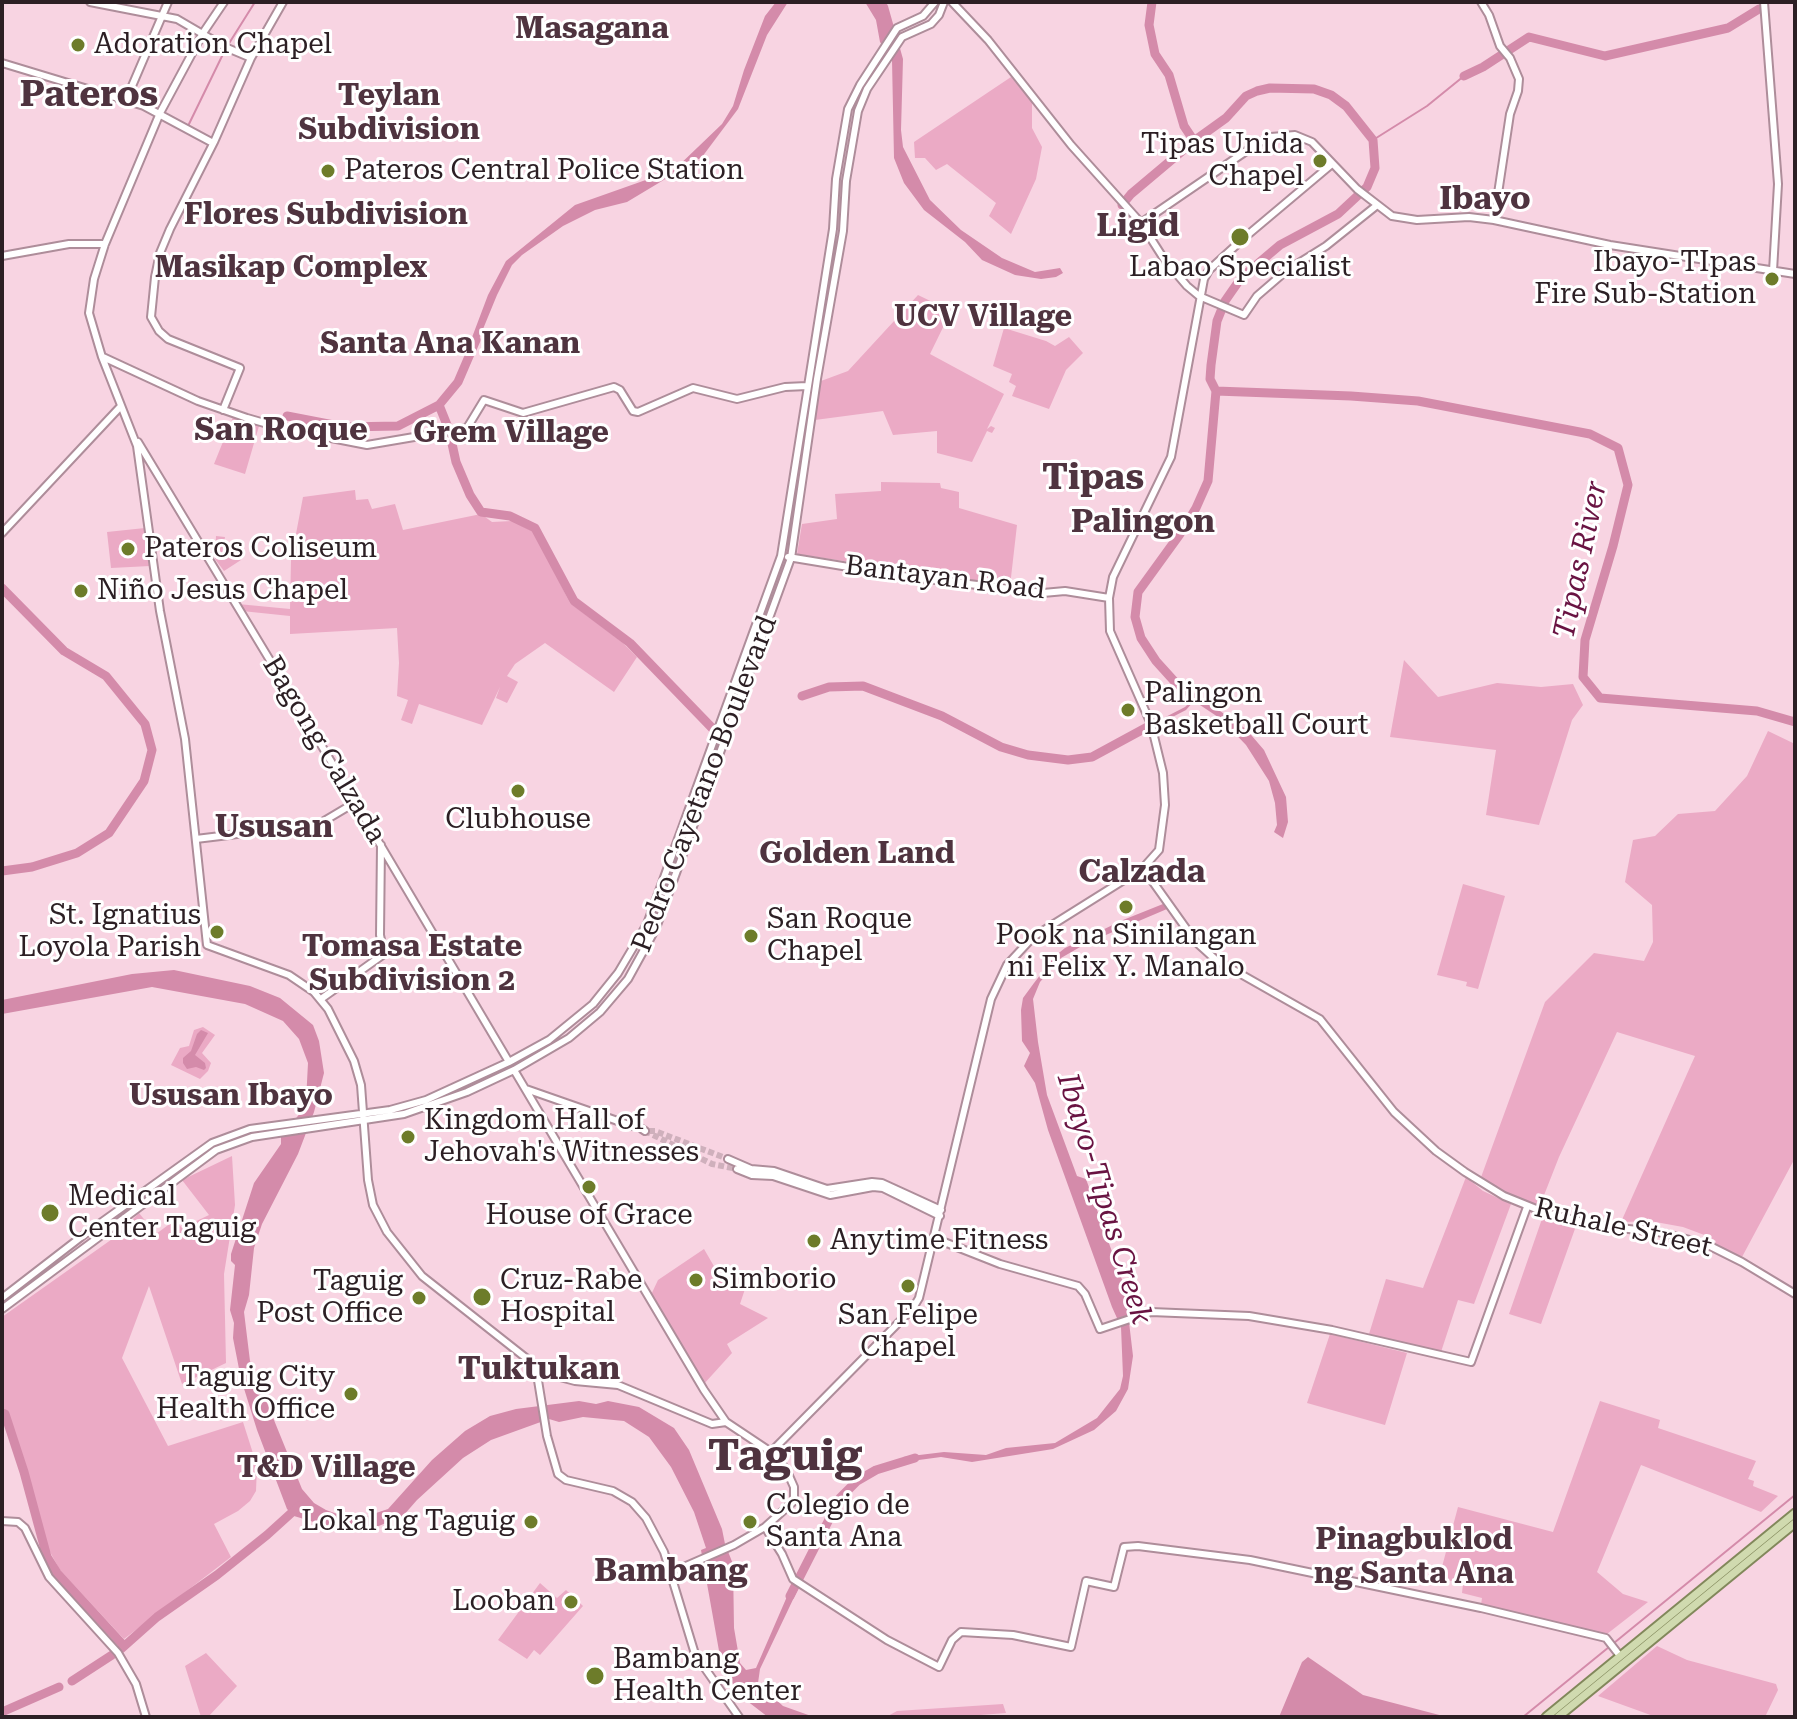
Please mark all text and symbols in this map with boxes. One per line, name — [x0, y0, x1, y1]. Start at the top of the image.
district label: Masagana — [515, 11, 669, 47]
place label: Adoration Chapel — [94, 28, 332, 62]
marker: Adoration Chapel — [69, 36, 87, 54]
district label: Pateros — [20, 73, 158, 117]
district label: Teylan Subdivision — [298, 78, 480, 148]
place label: Tipas Unida Chapel — [1141, 128, 1304, 194]
marker: Tipas Unida Chapel — [1311, 152, 1329, 170]
place label: Pateros Central Police Station — [344, 154, 744, 188]
marker: Pateros Central Police Station — [319, 162, 337, 180]
district label: Ibayo — [1439, 181, 1531, 219]
district label: Flores Subdivision — [184, 197, 468, 233]
district label: Ligid — [1097, 208, 1179, 246]
marker: Labao Specialist — [1229, 226, 1251, 248]
place label: Ibayo-TIpas Fire Sub-Station — [1534, 246, 1756, 312]
district label: Masikap Complex — [155, 250, 427, 286]
place label: Labao Specialist — [1129, 251, 1351, 285]
marker: Ibayo-TIpas Fire Sub-Station — [1763, 270, 1781, 288]
district label: UCV Village — [894, 299, 1072, 335]
district label: Santa Ana Kanan — [320, 326, 580, 362]
district label: San Roque — [194, 412, 368, 450]
district label: Grem Village — [413, 415, 609, 451]
district label: Tipas — [1042, 456, 1144, 500]
water label: Tipas River — [1547, 478, 1615, 642]
district label: Palingon — [1071, 504, 1215, 542]
place label: Pateros Coliseum — [144, 532, 377, 566]
marker: Pateros Coliseum — [119, 540, 137, 558]
street label: Bantayan Road — [843, 549, 1047, 607]
place label: Niño Jesus Chapel — [97, 574, 348, 608]
marker: Niño Jesus Chapel — [72, 582, 90, 600]
street label: Pedro Cayetano Boulevard — [625, 611, 785, 957]
street label: Bagong Calzada — [255, 650, 393, 850]
place label: Palingon Basketball Court — [1144, 677, 1368, 743]
marker: Palingon Basketball Court — [1119, 701, 1137, 719]
marker: Clubhouse — [509, 782, 527, 800]
place label: Clubhouse — [445, 803, 591, 837]
district label: Ususan — [215, 809, 333, 847]
district label: Golden Land — [759, 836, 955, 872]
district label: Calzada — [1078, 854, 1206, 892]
marker: Pook na Sinilangan ni Felix Y. Manalo — [1117, 898, 1135, 916]
place label: St. Ignatius Loyola Parish — [18, 899, 201, 965]
place label: San Roque Chapel — [767, 903, 912, 969]
place label: Pook na Sinilangan ni Felix Y. Manalo — [996, 919, 1256, 985]
marker: St. Ignatius Loyola Parish — [208, 923, 226, 941]
marker: San Roque Chapel — [742, 927, 760, 945]
district label: Tomasa Estate Subdivision 2 — [302, 929, 522, 1000]
water label: Ibayo-Tipas Creek — [1049, 1069, 1159, 1329]
district label: Ususan Ibayo — [129, 1078, 333, 1114]
place label: Kingdom Hall of Jehovah's Witnesses — [424, 1104, 699, 1170]
marker: Kingdom Hall of Jehovah's Witnesses — [399, 1128, 417, 1146]
marker: House of Grace — [580, 1178, 598, 1196]
place label: Medical Center Taguig — [68, 1180, 256, 1246]
street label: Ruhale Street — [1531, 1191, 1715, 1265]
place label: House of Grace — [485, 1199, 693, 1233]
marker: Medical Center Taguig — [39, 1202, 61, 1224]
place label: Anytime Fitness — [830, 1224, 1048, 1258]
marker: Anytime Fitness — [805, 1232, 823, 1250]
place label: Simborio — [712, 1263, 836, 1297]
place label: Cruz-Rabe Hospital — [500, 1264, 642, 1330]
place label: Taguig Post Office — [256, 1265, 403, 1331]
marker: Simborio — [687, 1271, 705, 1289]
marker: San Felipe Chapel — [899, 1277, 917, 1295]
marker: Cruz-Rabe Hospital — [471, 1286, 493, 1308]
marker: Taguig Post Office — [410, 1289, 428, 1307]
place label: San Felipe Chapel — [838, 1299, 978, 1365]
district label: Tuktukan — [458, 1351, 620, 1389]
place label: Taguig City Health Office — [156, 1361, 335, 1427]
marker: Taguig City Health Office — [342, 1385, 360, 1403]
district label: Taguig — [708, 1431, 862, 1483]
district label: T&D Village — [236, 1450, 416, 1486]
place label: Colegio de Santa Ana — [766, 1489, 910, 1555]
place label: Lokal ng Taguig — [301, 1505, 515, 1539]
marker: Lokal ng Taguig — [522, 1513, 540, 1531]
marker: Colegio de Santa Ana — [741, 1513, 759, 1531]
district label: Pinagbuklod ng Santa Ana — [1314, 1522, 1514, 1592]
district label: Bambang — [594, 1553, 748, 1591]
place label: Looban — [452, 1585, 555, 1619]
marker: Looban — [562, 1593, 580, 1611]
place label: Bambang Health Center — [613, 1643, 801, 1709]
marker: Bambang Health Center — [584, 1665, 606, 1687]

